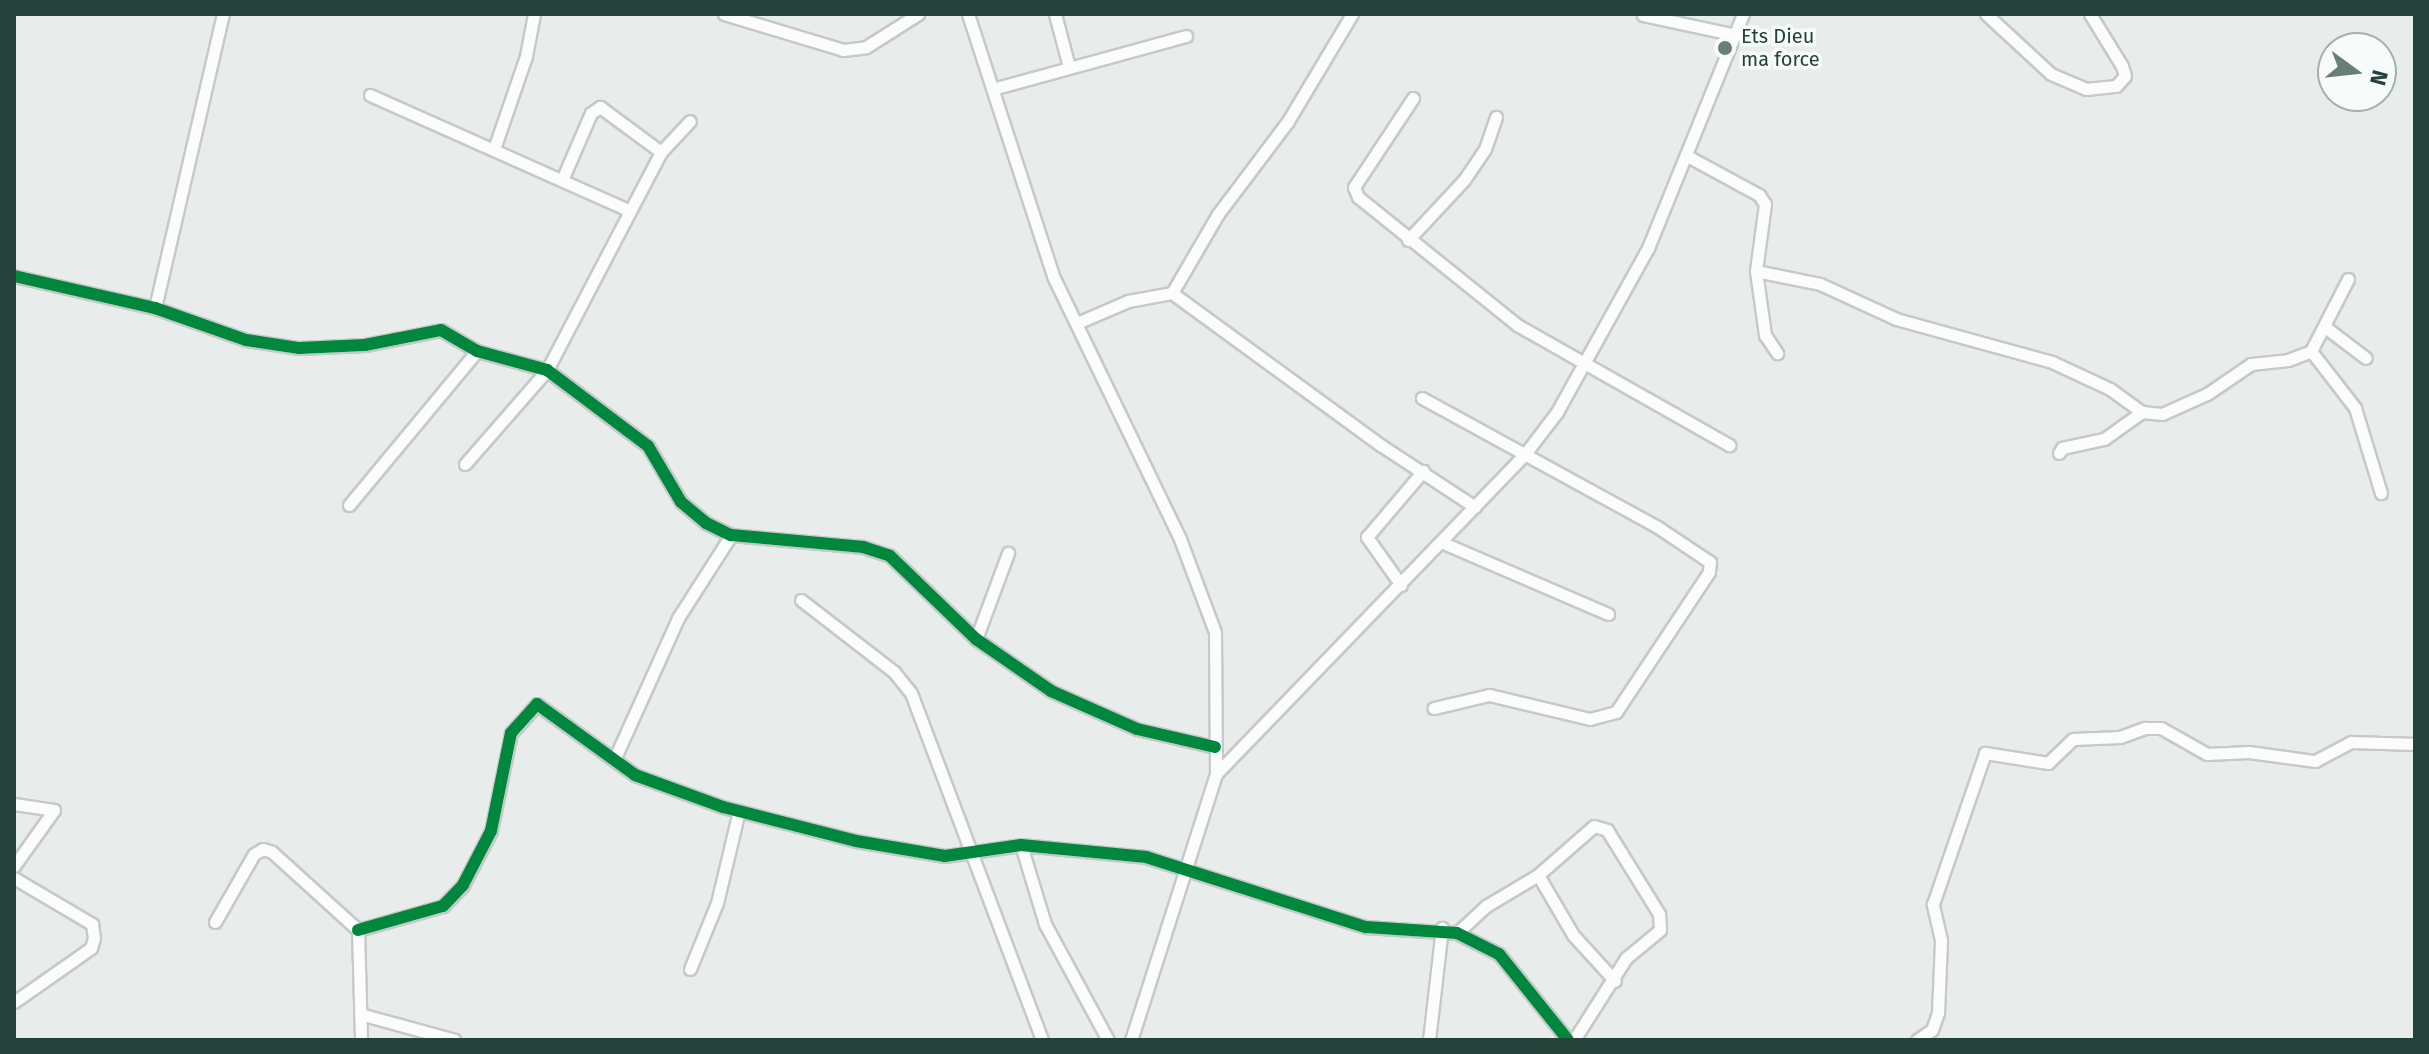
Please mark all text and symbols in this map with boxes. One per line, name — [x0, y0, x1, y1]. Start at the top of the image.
place label: Ets Dieu ma force — [1741, 24, 1820, 71]
north arrow — [2317, 32, 2397, 112]
marker: Ets Dieu ma force — [1716, 39, 1734, 57]
text: N — [2364, 67, 2394, 88]

